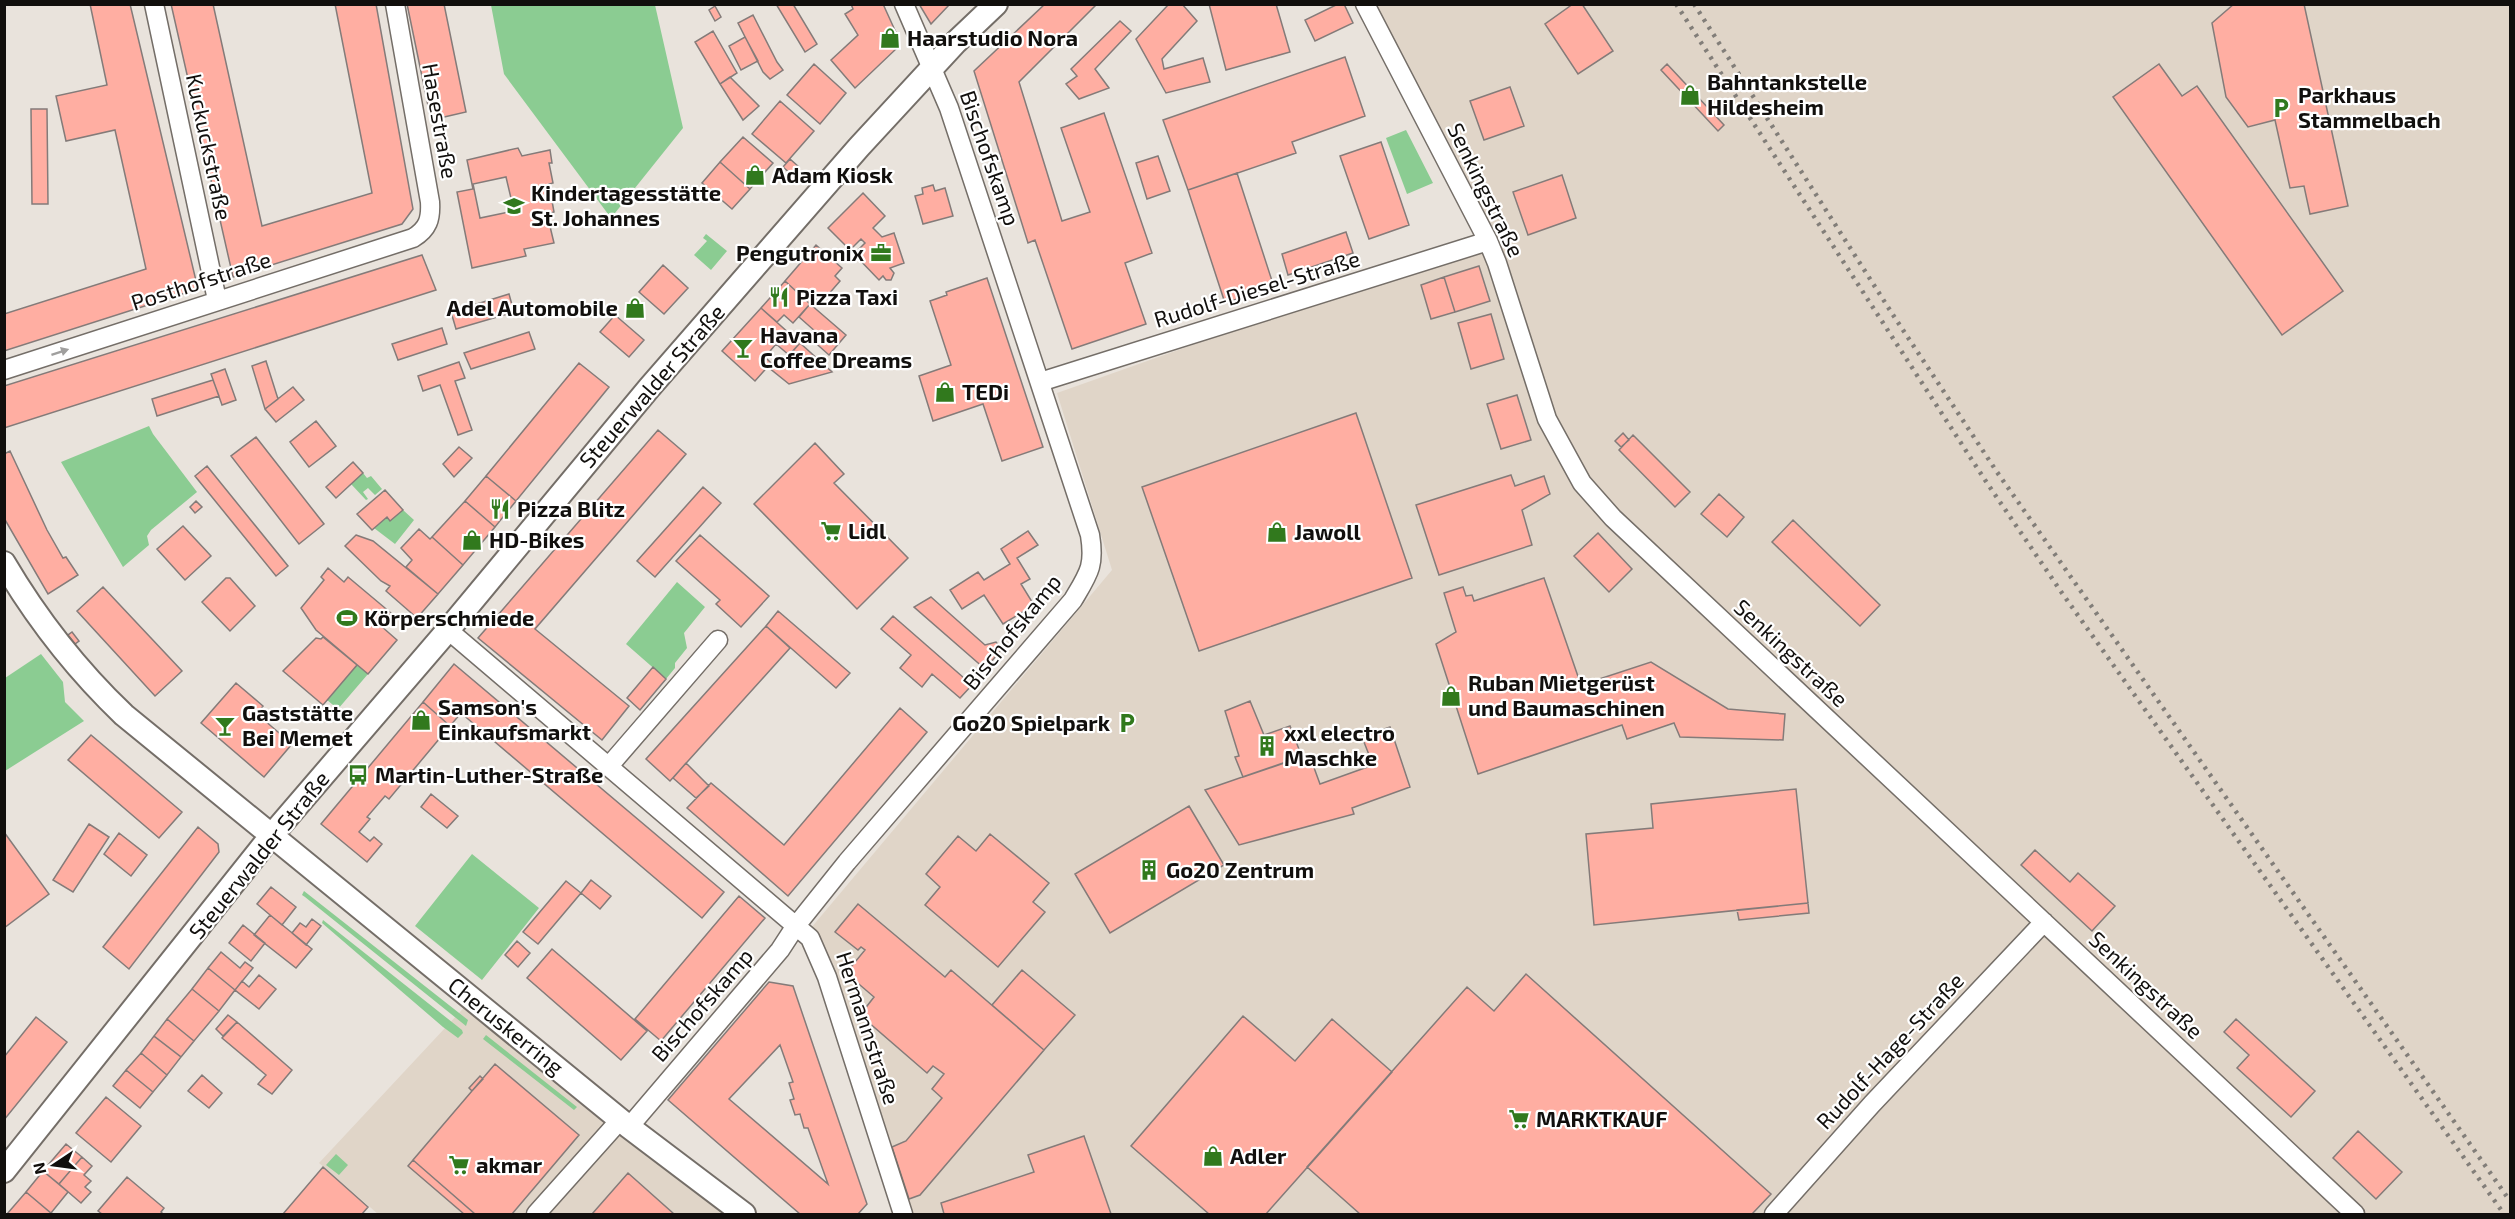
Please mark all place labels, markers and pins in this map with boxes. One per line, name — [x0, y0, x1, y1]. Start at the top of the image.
place label: Haarstudio Nora — [907, 24, 1078, 50]
shop icon: Haarstudio Nora — [878, 26, 902, 50]
place label: Bahntankstelle Hildesheim — [1707, 68, 1867, 119]
place label: Parkhaus Stammelbach — [2298, 81, 2441, 132]
shop icon: Bahntankstelle Hildesheim — [1678, 83, 1702, 107]
parking icon: Parkhaus Stammelbach — [2269, 96, 2293, 120]
place label: Adam Kiosk — [772, 161, 894, 187]
shop icon: Adam Kiosk — [743, 163, 767, 187]
place label: Kindertagesstätte St. Johannes — [531, 179, 721, 230]
school or university icon: Kindertagesstätte St. Johannes — [502, 194, 526, 218]
place label: Pengutronix — [736, 239, 865, 265]
office icon: Pengutronix — [869, 241, 893, 265]
place label: Pizza Taxi — [796, 283, 898, 309]
restaurant icon: Pizza Taxi — [767, 285, 791, 309]
place label: Adel Automobile — [447, 294, 618, 320]
shop icon: Adel Automobile — [623, 296, 647, 320]
place label: Havana Coffee Dreams — [760, 321, 912, 372]
bar icon: Havana Coffee Dreams — [731, 336, 755, 360]
place label: TEDi — [962, 378, 1009, 404]
shop icon: TEDi — [933, 380, 957, 404]
place label: Pizza Blitz — [517, 495, 625, 521]
restaurant icon: Pizza Blitz — [488, 497, 512, 521]
place label: Lidl — [848, 517, 887, 543]
place label: Jawoll — [1294, 518, 1362, 544]
supermarket icon: Lidl — [819, 519, 843, 543]
shop icon: Jawoll — [1265, 520, 1289, 544]
place label: HD-Bikes — [489, 526, 584, 552]
shop icon: HD-Bikes — [460, 528, 484, 552]
place label: Körperschmiede — [364, 604, 534, 630]
sports icon: Körperschmiede — [335, 606, 359, 630]
place label: Ruban Mietgerüst und Baumaschinen — [1468, 669, 1665, 720]
shop icon: Ruban Mietgerüst und Baumaschinen — [1439, 684, 1463, 708]
place label: Samson's Einkaufsmarkt — [438, 693, 591, 744]
place label: Gaststätte Bei Memet — [242, 699, 353, 750]
shop icon: Samson's Einkaufsmarkt — [409, 708, 433, 732]
place label: Go20 Spielpark — [952, 709, 1111, 735]
parking icon: Go20 Spielpark — [1115, 711, 1139, 735]
bar icon: Gaststätte Bei Memet — [213, 714, 237, 738]
place label: xxl electro Maschke — [1284, 719, 1395, 770]
building icon: xxl electro Maschke — [1255, 734, 1279, 758]
place label: Martin-Luther-Straße — [375, 761, 604, 787]
bus stop icon: Martin-Luther-Straße — [346, 763, 370, 787]
place label: Go20 Zentrum — [1166, 856, 1314, 882]
building icon: Go20 Zentrum — [1137, 858, 1161, 882]
place label: MARKTKAUF — [1536, 1105, 1667, 1131]
supermarket icon: MARKTKAUF — [1507, 1107, 1531, 1131]
place label: Adler — [1230, 1142, 1287, 1168]
shop icon: Adler — [1201, 1144, 1225, 1168]
place label: akmar — [476, 1151, 543, 1177]
supermarket icon: akmar — [447, 1153, 471, 1177]

